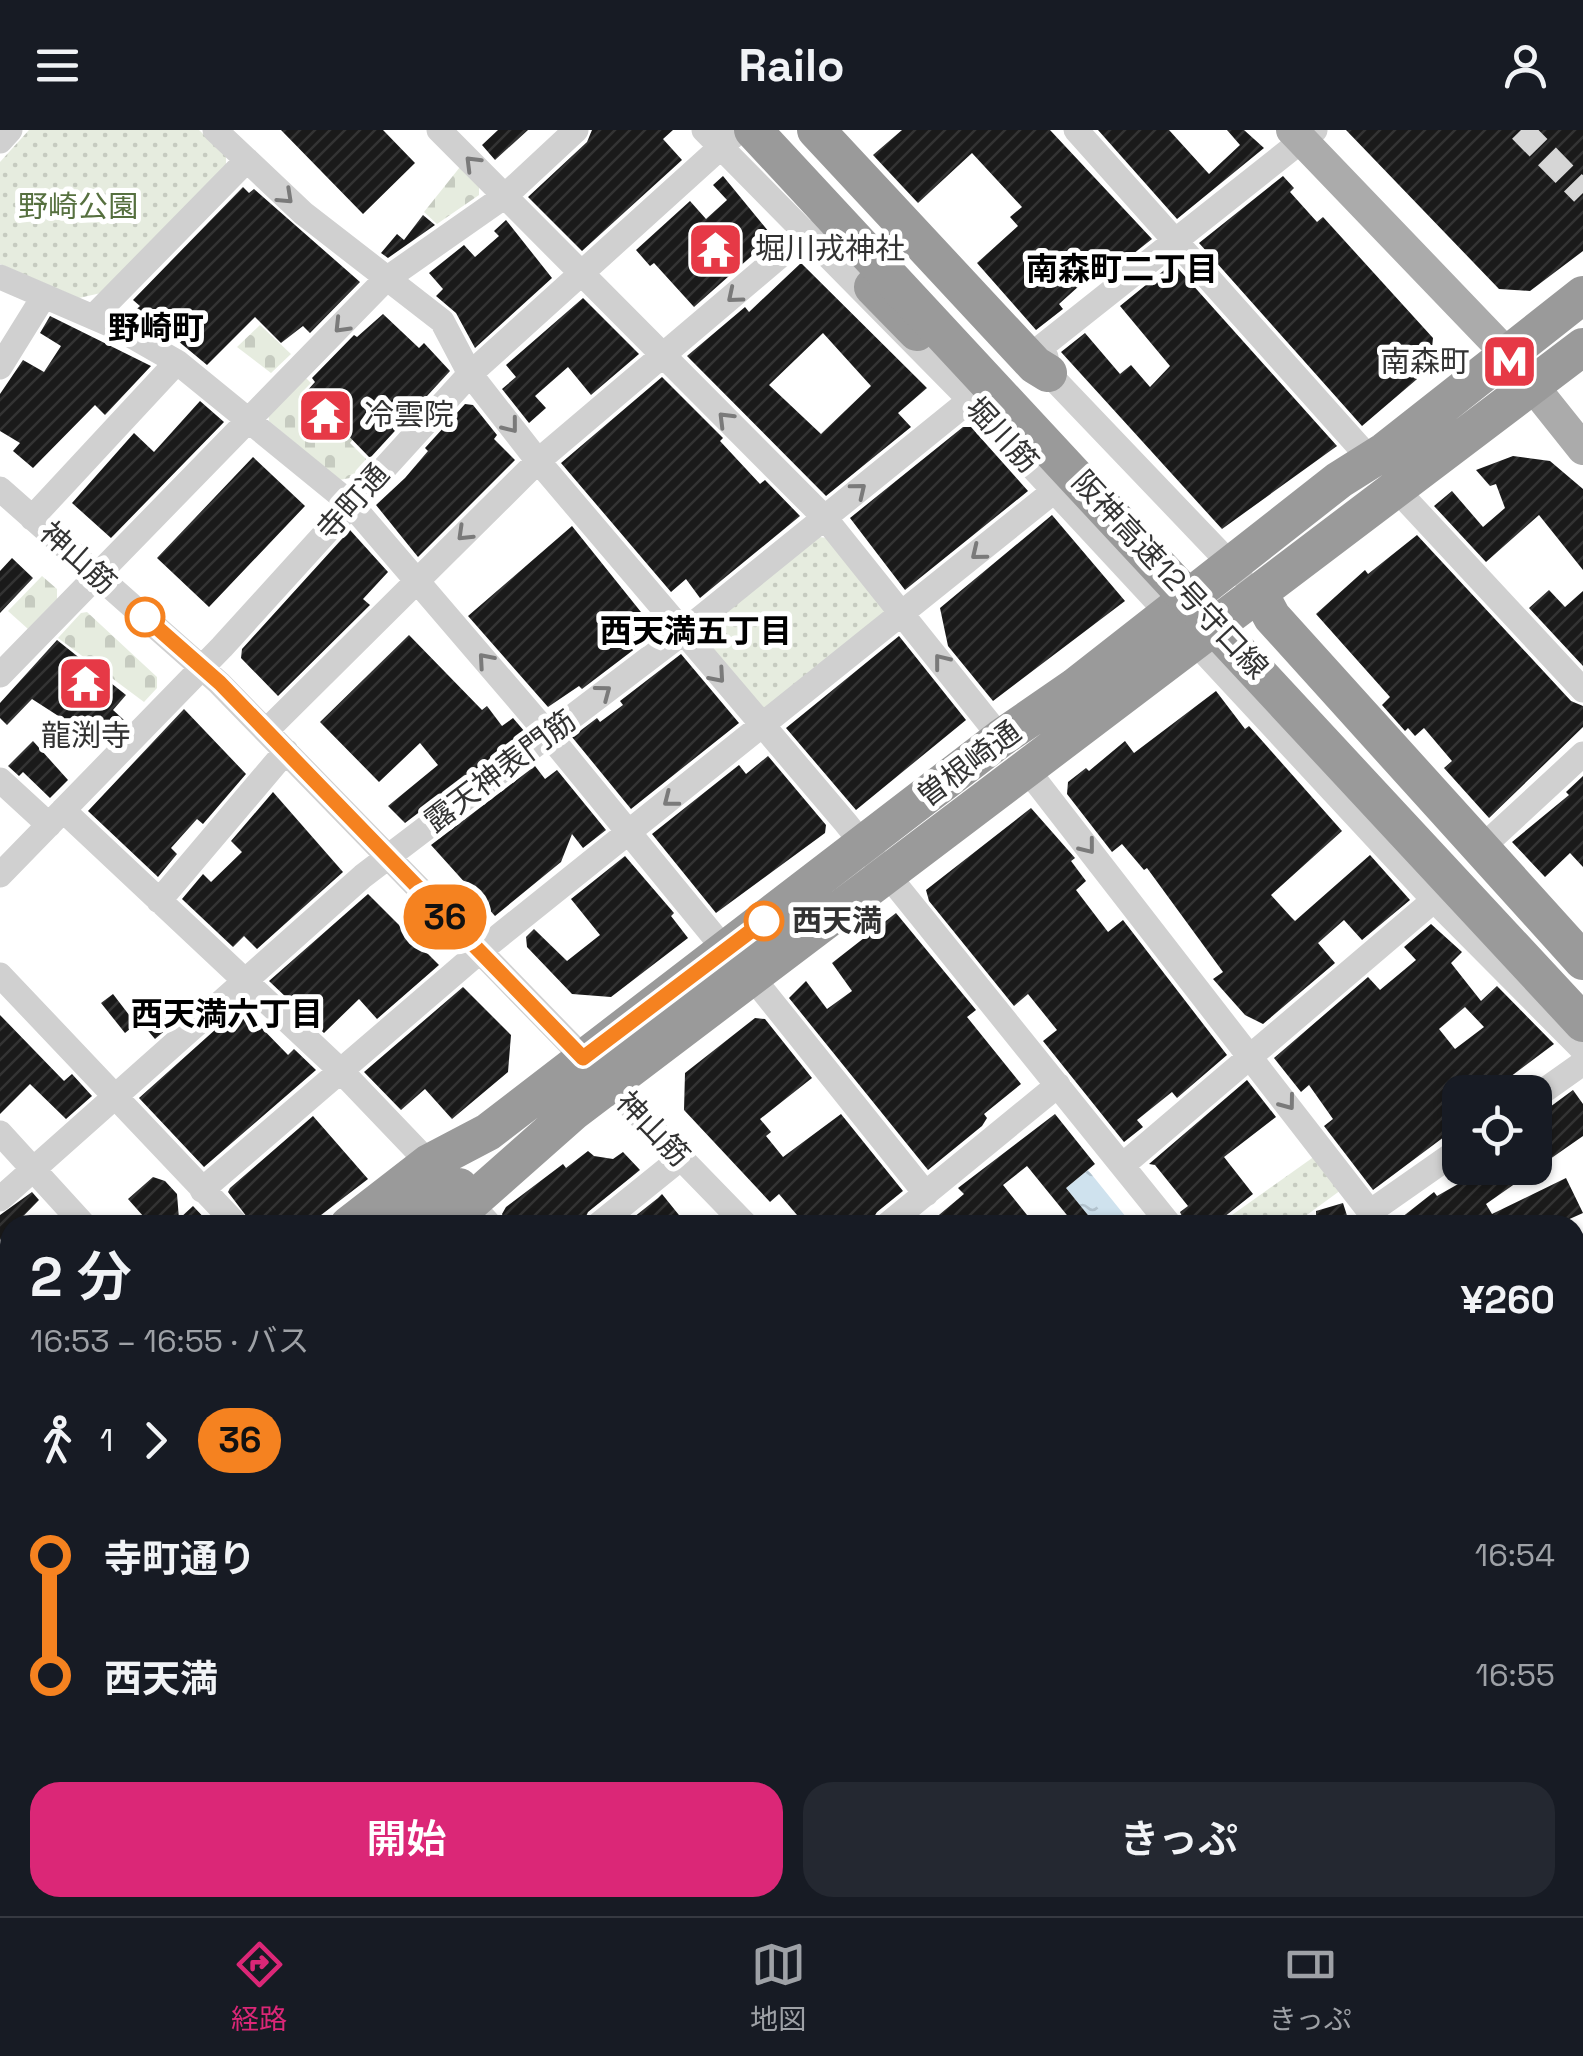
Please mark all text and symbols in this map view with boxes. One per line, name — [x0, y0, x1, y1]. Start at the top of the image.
text: Railo — [739, 37, 844, 94]
icon: menu — [30, 38, 85, 93]
icon: person — [1498, 38, 1553, 93]
one-way arrow — [466, 156, 484, 174]
one-way arrow — [275, 185, 293, 203]
park label: 野崎公園 — [18, 187, 138, 226]
temple icon: 堀川戎神社 — [686, 219, 746, 279]
place label: 堀川戎神社 — [755, 229, 905, 268]
district label: 南森町二丁目 — [1026, 249, 1218, 289]
one-way arrow — [727, 284, 745, 302]
district label: 野崎町 — [108, 308, 204, 348]
one-way arrow — [335, 314, 353, 333]
metro station icon: 南森町 — [1479, 332, 1539, 392]
place label: 南森町 — [1380, 342, 1470, 381]
temple icon: 冷雲院 — [295, 385, 355, 445]
street label: 堀川筋 — [957, 388, 1047, 481]
place label: 冷雲院 — [364, 395, 454, 434]
one-way arrow — [719, 412, 737, 430]
one-way arrow — [499, 415, 517, 433]
street label: 寺町通 — [308, 455, 397, 548]
street label: 阪神高速12号守口線 — [1064, 462, 1277, 687]
one-way arrow — [848, 484, 866, 502]
street label: 神山筋 — [32, 513, 125, 602]
one-way arrow — [458, 522, 476, 540]
one-way arrow — [971, 541, 989, 559]
unlabelled marker — [126, 598, 164, 636]
district label: 西天満五丁目 — [600, 611, 792, 651]
temple icon: 龍渕寺 — [56, 653, 116, 713]
one-way arrow — [479, 654, 497, 672]
one-way arrow — [935, 654, 953, 672]
one-way arrow — [707, 664, 725, 683]
one-way arrow — [593, 686, 611, 703]
street label: 露天神表門筋 — [416, 701, 583, 840]
street label: 曽根崎通 — [909, 712, 1028, 815]
place label: 龍渕寺 — [41, 716, 131, 755]
one-way arrow — [663, 788, 681, 805]
one-way arrow — [1076, 836, 1094, 854]
line badge: 36 — [400, 884, 490, 950]
text: 36 — [424, 895, 466, 939]
place label: 西天満 — [792, 901, 882, 940]
marker: 西天満 — [745, 902, 783, 940]
district label: 西天満六丁目 — [131, 994, 323, 1034]
map controls — [1442, 1075, 1552, 1185]
button: locate — [1442, 1075, 1552, 1185]
street label: 神山筋 — [608, 1083, 699, 1175]
one-way arrow — [1276, 1092, 1294, 1110]
text: 2 分 — [30, 1242, 132, 1312]
text: ¥260 — [1461, 1276, 1555, 1324]
text: 16:53 – 16:55 · バス — [30, 1321, 309, 1361]
icon: walk — [30, 1413, 85, 1468]
icon: forward — [128, 1413, 183, 1468]
text: 36 — [218, 1418, 261, 1462]
text: 1 — [100, 1420, 113, 1460]
text: 寺町通り — [104, 1535, 256, 1583]
text: 16:54 — [1475, 1535, 1555, 1575]
text: 西天満 — [104, 1655, 218, 1703]
text: 16:55 — [1476, 1655, 1555, 1695]
button: 開始 — [30, 1782, 783, 1897]
button: きっぷ — [803, 1782, 1555, 1897]
tab: 経路 — [231, 1937, 287, 2037]
tab: 地図 — [750, 1937, 806, 2037]
tab: きっぷ — [1269, 1937, 1352, 2037]

